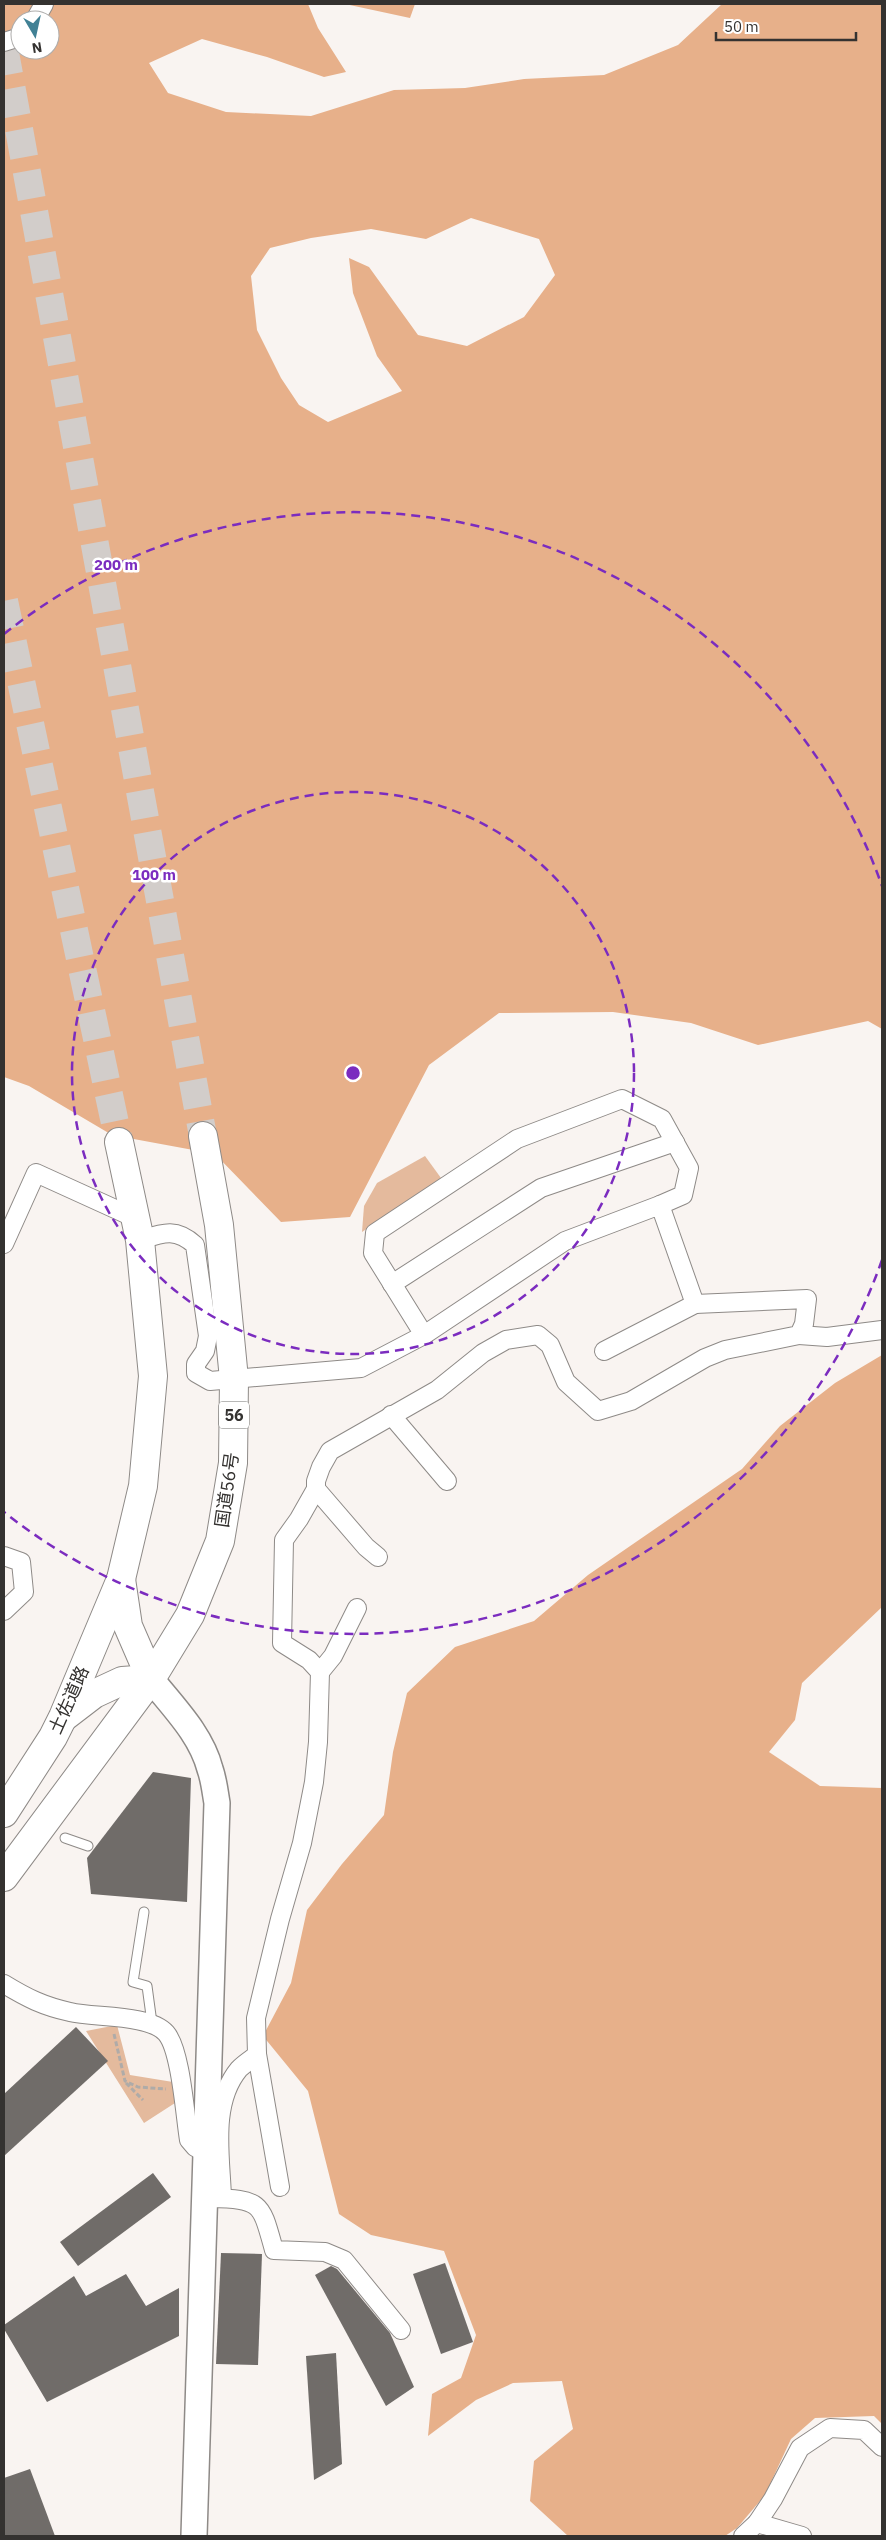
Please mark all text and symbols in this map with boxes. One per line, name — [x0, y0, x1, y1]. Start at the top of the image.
north arrow — [10, 10, 60, 60]
scale bar — [716, 10, 856, 42]
text: 50 m — [724, 17, 759, 36]
text: N — [31, 38, 43, 58]
text: 200 m — [94, 555, 138, 574]
text: 100 m — [132, 865, 176, 884]
centre of rings — [344, 1064, 362, 1082]
road number: 56 — [219, 1402, 249, 1428]
street label: 国道56号 — [210, 1451, 243, 1529]
street label: 土佐道路 — [43, 1662, 94, 1737]

